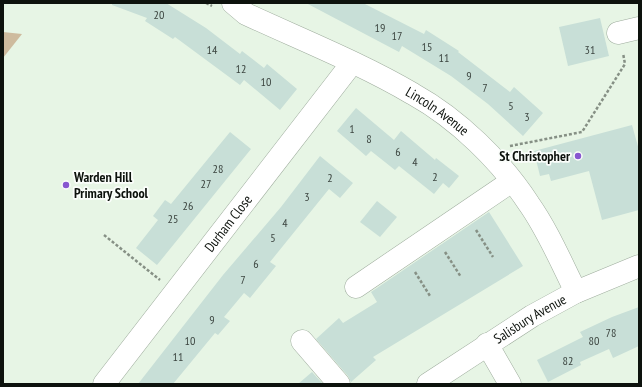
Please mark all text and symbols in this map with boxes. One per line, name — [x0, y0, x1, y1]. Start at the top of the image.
house number: 20 — [154, 7, 164, 22]
house number: 19 — [375, 20, 385, 35]
house number: 17 — [392, 28, 402, 43]
house number: 15 — [422, 39, 432, 54]
house number: 14 — [207, 42, 218, 57]
house number: 31 — [585, 42, 595, 57]
house number: 11 — [439, 50, 449, 65]
house number: 12 — [236, 61, 246, 76]
house number: 9 — [466, 68, 472, 83]
house number: 10 — [261, 74, 271, 89]
house number: 7 — [482, 80, 488, 95]
street label: Lincoln Avenue — [403, 83, 473, 140]
house number: 5 — [508, 98, 514, 113]
house number: 3 — [524, 109, 530, 124]
house number: 1 — [349, 121, 355, 136]
house number: 8 — [366, 131, 372, 146]
house number: 6 — [395, 144, 401, 159]
place label: St Christopher — [499, 147, 571, 165]
marker: St Christopher — [573, 151, 583, 161]
house number: 4 — [412, 154, 418, 169]
house number: 28 — [213, 161, 223, 176]
place label: Warden Hill Primary School — [73, 168, 149, 202]
house number: 2 — [432, 169, 438, 184]
house number: 2 — [327, 170, 333, 185]
house number: 27 — [201, 176, 211, 191]
marker: Warden Hill Primary School — [61, 180, 71, 190]
house number: 3 — [304, 189, 310, 204]
street label: Durham Close — [200, 191, 256, 256]
house number: 26 — [183, 198, 193, 213]
house number: 25 — [168, 211, 178, 226]
house number: 4 — [282, 215, 288, 230]
house number: 5 — [270, 230, 276, 245]
house number: 6 — [253, 256, 259, 271]
house number: 7 — [240, 272, 246, 287]
street label: Salisbury Avenue — [490, 290, 569, 348]
house number: 9 — [209, 312, 215, 327]
house number: 78 — [606, 325, 616, 340]
house number: 10 — [185, 333, 195, 348]
house number: 80 — [589, 333, 599, 348]
house number: 11 — [173, 349, 183, 364]
house number: 82 — [563, 353, 573, 368]

